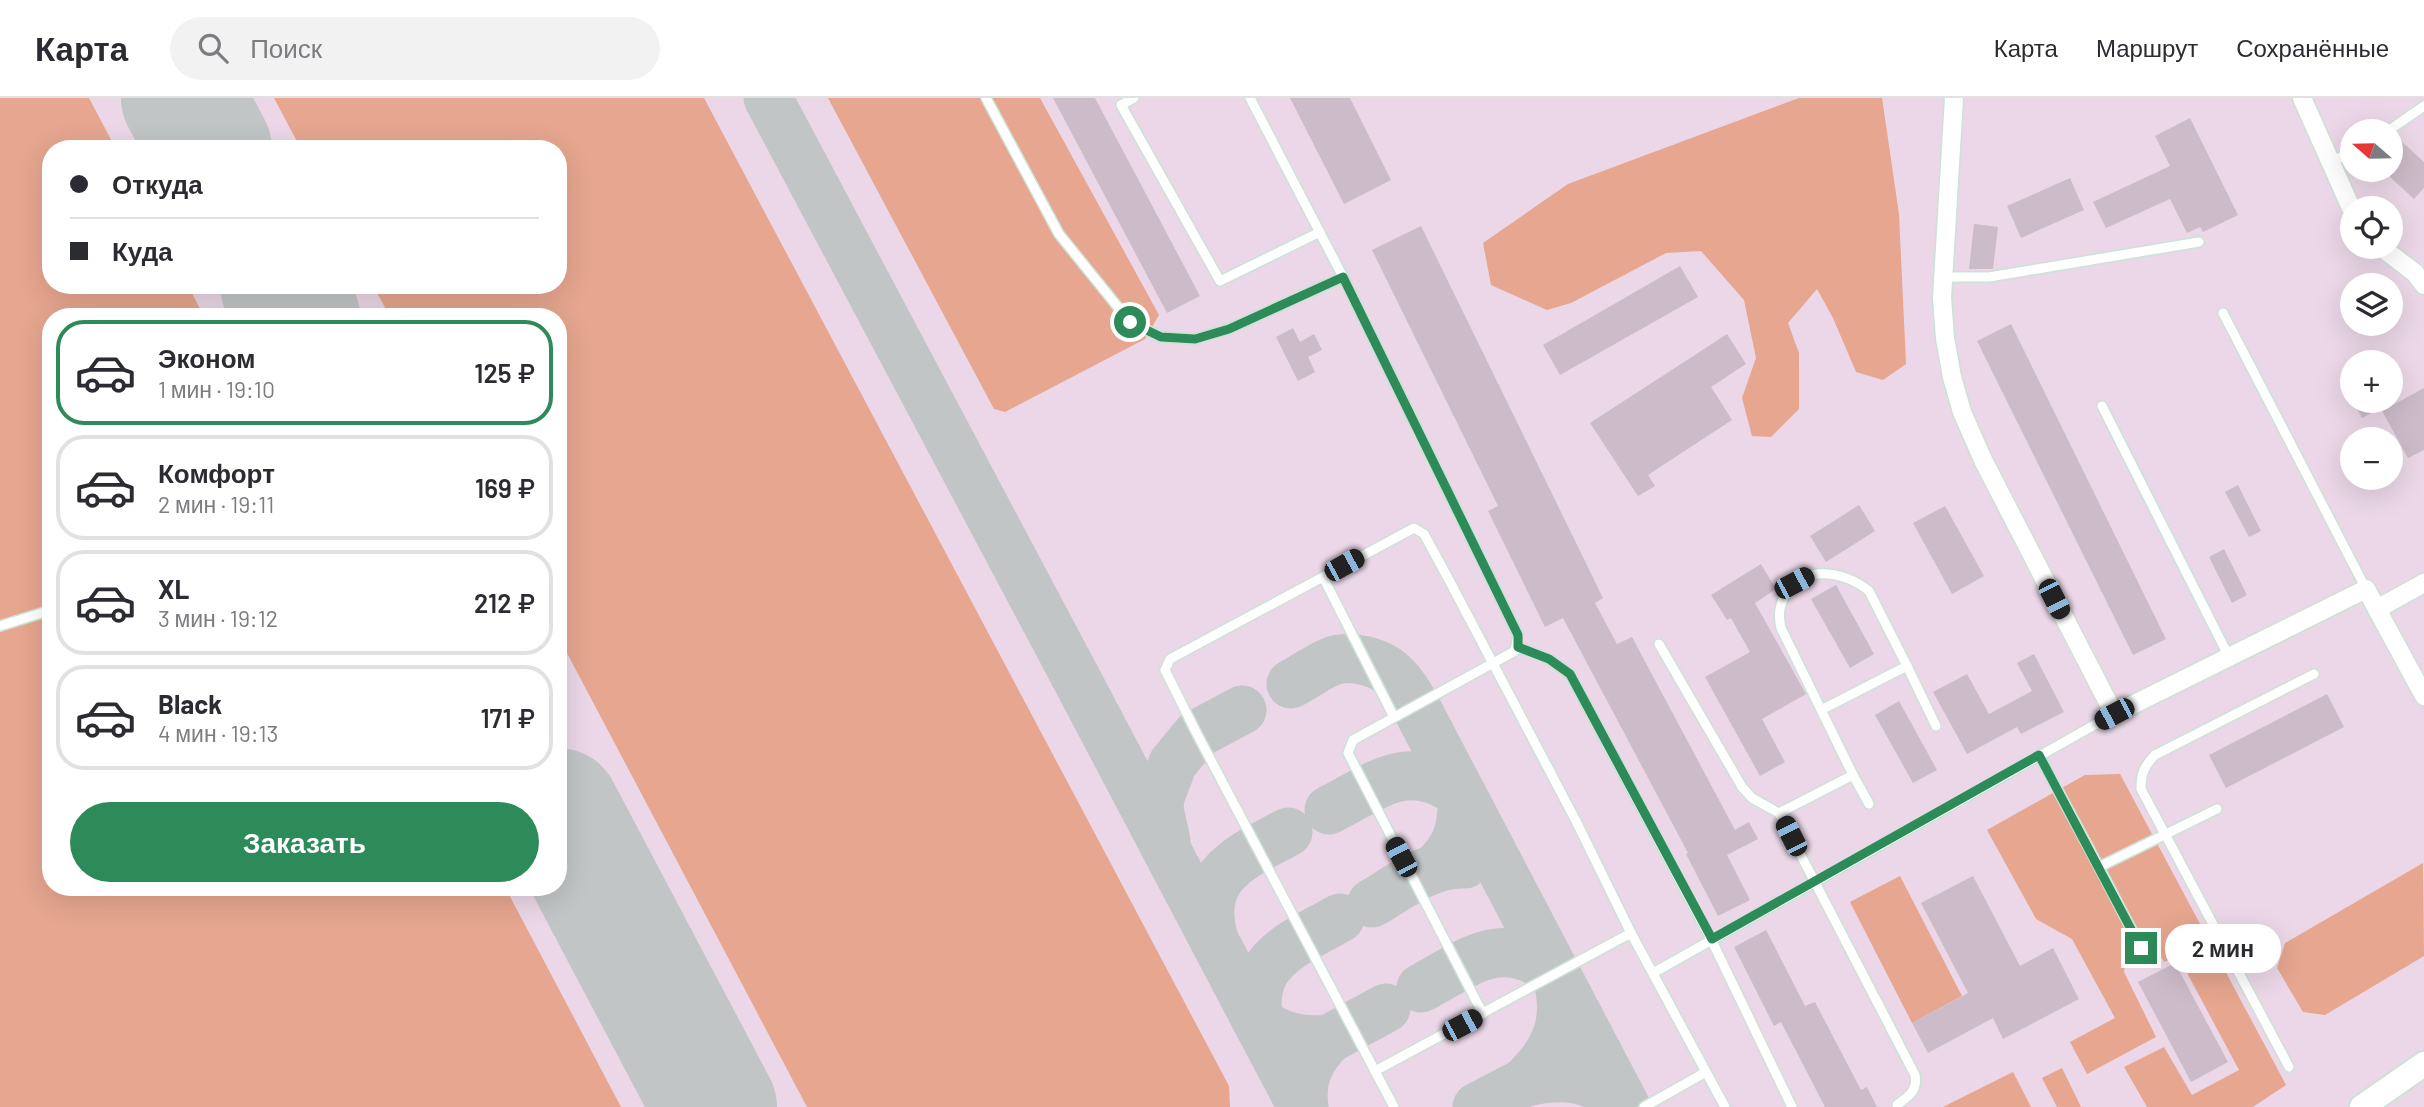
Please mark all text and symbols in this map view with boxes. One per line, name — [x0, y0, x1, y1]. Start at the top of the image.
search box — [170, 17, 660, 80]
text: Карта — [35, 28, 128, 68]
icon: search — [194, 29, 232, 67]
text: Поиск — [250, 32, 322, 63]
text: Карта — [1994, 33, 2058, 62]
text: Маршрут — [2096, 33, 2198, 62]
text: Сохранённые — [2236, 33, 2389, 62]
north arrow — [2340, 119, 2403, 182]
map controls — [2340, 119, 2403, 490]
text: Откуда — [112, 168, 203, 199]
button: locate — [2340, 196, 2403, 259]
text: Куда — [112, 235, 173, 266]
button: layers — [2340, 273, 2403, 336]
route start — [1114, 306, 1146, 338]
icon: car — [74, 341, 137, 404]
text: Эконом — [158, 342, 256, 373]
button: + — [2340, 350, 2403, 413]
text: 125 ₽ — [474, 357, 535, 388]
text: 1 мин · 19:10 — [158, 375, 275, 403]
button: − — [2340, 427, 2403, 490]
icon: car — [74, 456, 137, 519]
text: Комфорт — [158, 457, 275, 488]
text: 169 ₽ — [475, 472, 535, 503]
text: 2 мин · 19:11 — [158, 490, 274, 518]
car — [1321, 546, 1368, 584]
car — [1771, 564, 1818, 602]
icon: car — [74, 571, 137, 634]
text: XL — [158, 573, 189, 604]
car — [2036, 576, 2073, 622]
text: 212 ₽ — [474, 587, 535, 618]
text: 3 мин · 19:12 — [158, 604, 278, 632]
icon: car — [74, 686, 137, 749]
text: Black — [158, 688, 222, 719]
car — [2091, 695, 2138, 733]
text: 171 ₽ — [480, 702, 535, 733]
text: 4 мин · 19:13 — [158, 719, 278, 747]
button: Заказать — [70, 802, 539, 882]
car — [1773, 813, 1810, 859]
car — [1382, 834, 1421, 880]
callout: 2 мин — [2166, 924, 2281, 972]
route end — [2125, 932, 2157, 964]
text: 2 мин — [2192, 934, 2254, 962]
car — [1439, 1006, 1486, 1044]

